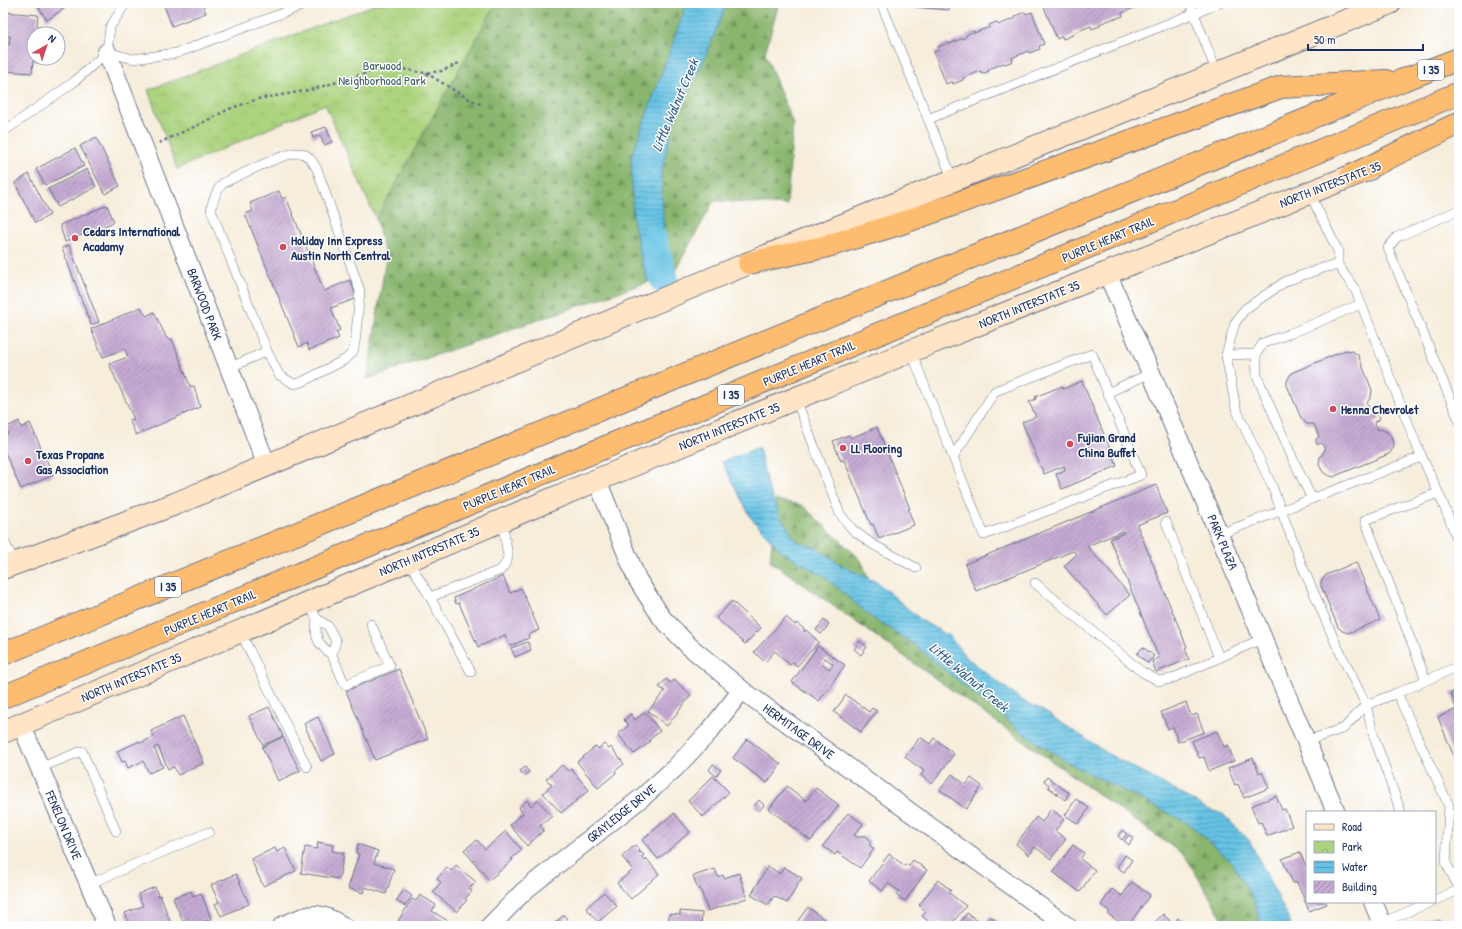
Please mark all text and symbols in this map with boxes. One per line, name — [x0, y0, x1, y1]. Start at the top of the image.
north arrow — [26, 26, 66, 66]
scale bar — [1308, 26, 1423, 52]
text: N — [46, 31, 59, 46]
text: 50 m — [1314, 31, 1335, 48]
water label: Little Walnut Creek — [647, 55, 703, 154]
park label: Barwood Neighborhood Park — [338, 56, 426, 89]
road number: I 35 — [1418, 60, 1444, 80]
street label: NORTH INTERSTATE 35 — [1277, 156, 1384, 212]
street label: PURPLE HEART TRAIL — [1059, 211, 1157, 267]
place label: Cedars International Acadamy — [83, 222, 181, 256]
place label: Holiday Inn Express Austin North Central — [291, 231, 391, 264]
marker: Cedars International Acadamy — [70, 233, 80, 243]
marker: Holiday Inn Express Austin North Central — [278, 242, 288, 252]
street label: BARWOOD PARK — [183, 265, 227, 343]
street label: NORTH INTERSTATE 35 — [976, 275, 1083, 332]
street label: PURPLE HEART TRAIL — [760, 335, 858, 391]
road number: I 35 — [718, 385, 744, 405]
street label: NORTH INTERSTATE 35 — [676, 397, 783, 454]
place label: Henna Chevrolet — [1341, 400, 1419, 418]
marker: Henna Chevrolet — [1328, 404, 1338, 414]
place label: Fujian Grand China Buffet — [1077, 428, 1136, 461]
place label: LL Flooring — [851, 439, 902, 458]
marker: Fujian Grand China Buffet — [1065, 439, 1075, 449]
marker: LL Flooring — [838, 443, 848, 453]
place label: Texas Propane Gas Association — [35, 445, 109, 478]
marker: Texas Propane Gas Association — [23, 456, 33, 466]
street label: PURPLE HEART TRAIL — [460, 459, 558, 515]
street label: PARK PLAZA — [1203, 511, 1243, 573]
street label: NORTH INTERSTATE 35 — [376, 522, 482, 580]
road number: I 35 — [155, 577, 181, 597]
street label: PURPLE HEART TRAIL — [161, 584, 259, 640]
water label: Little Walnut Creek — [926, 638, 1014, 716]
street label: NORTH INTERSTATE 35 — [78, 648, 184, 706]
street label: HERMITAGE DRIVE — [760, 699, 839, 763]
street label: GRAYLEDGE DRIVE — [583, 779, 660, 846]
street label: FENELON DRIVE — [41, 787, 87, 863]
legend — [1306, 811, 1436, 903]
text: Road — [1342, 818, 1362, 835]
text: Park — [1342, 838, 1362, 855]
text: Water — [1342, 858, 1368, 875]
text: Building — [1342, 878, 1377, 895]

